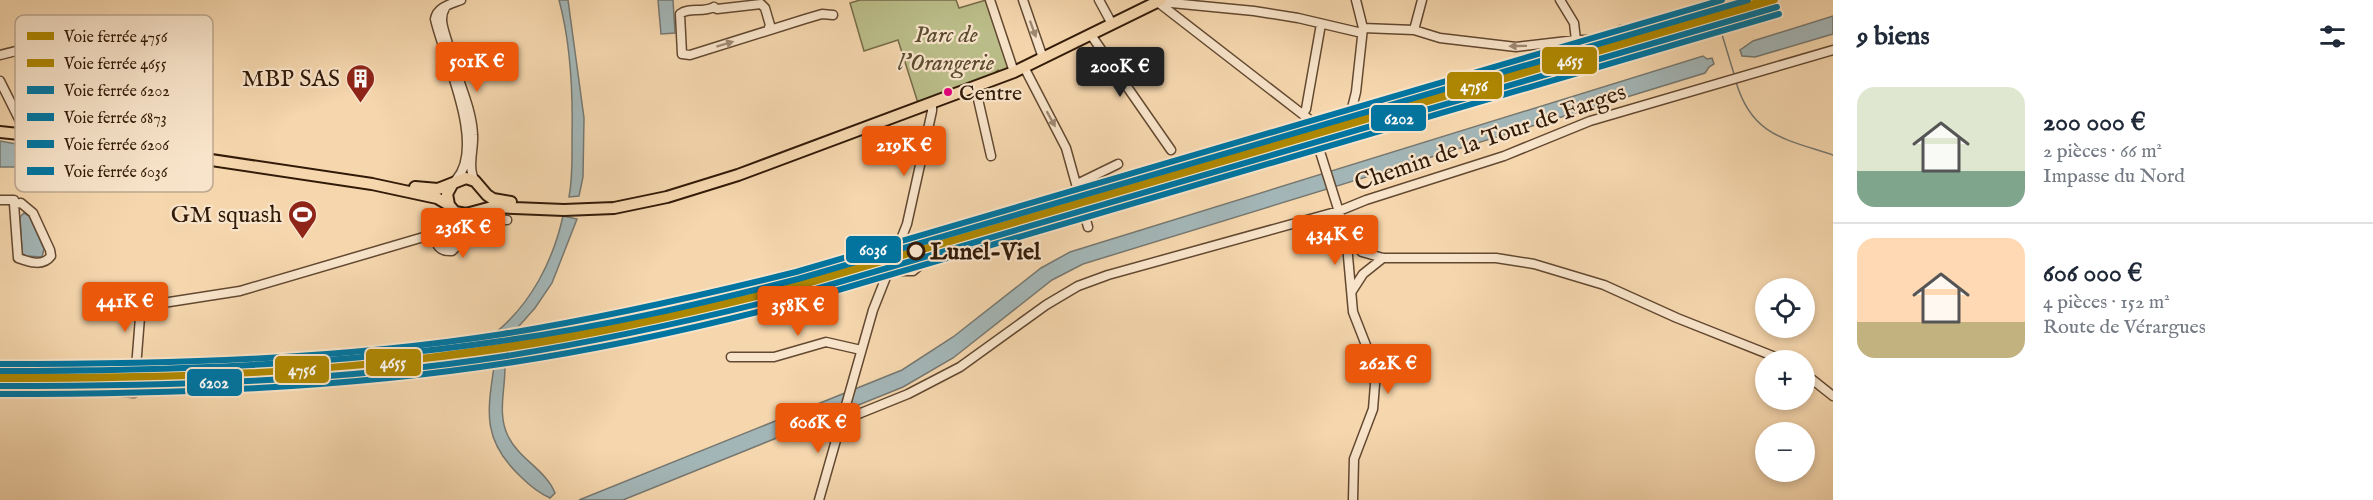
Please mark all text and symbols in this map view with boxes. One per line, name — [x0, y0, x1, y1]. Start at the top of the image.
legend — [15, 15, 213, 192]
park label: Parc de l'Orangerie — [898, 20, 994, 79]
one-way arrow — [1028, 20, 1038, 38]
text: 9 biens — [1857, 20, 1930, 53]
icon: filters — [2316, 20, 2349, 53]
text: Voie ferrée 4756 — [63, 28, 168, 48]
one-way arrow — [716, 39, 734, 48]
pin: 501K € — [428, 42, 526, 93]
one-way arrow — [1508, 42, 1527, 51]
line badge: 4655 — [1541, 46, 1598, 75]
pin: 200K € — [1071, 47, 1169, 98]
text: 501K € — [450, 49, 504, 74]
text: 4655 — [1557, 52, 1583, 72]
text: 200K € — [1090, 54, 1150, 79]
text: Voie ferrée 4655 — [63, 55, 167, 75]
building icon: MBP SAS — [345, 62, 377, 104]
place label: MBP SAS — [242, 64, 340, 95]
line badge: 4756 — [1446, 71, 1503, 100]
street label: Chemin de la Tour de Farges — [1351, 77, 1630, 200]
text: 4756 — [1460, 77, 1489, 97]
place label: Centre — [959, 80, 1022, 108]
text: Voie ferrée 6202 — [63, 82, 170, 102]
marker: Centre — [942, 86, 954, 98]
line badge: 6202 — [1370, 104, 1427, 132]
text: 200 000 € — [2043, 106, 2146, 139]
text: Voie ferrée 6873 — [63, 109, 167, 129]
text: 6202 — [1384, 110, 1414, 130]
one-way arrow — [1046, 111, 1057, 127]
icon: home — [1905, 111, 1977, 183]
pin: 219K € — [855, 126, 953, 177]
text: 219K € — [876, 133, 932, 158]
text: Voie ferrée 6206 — [63, 136, 169, 156]
text: 2 pièces · 66 m² — [2043, 139, 2162, 164]
text: Voie ferrée 6036 — [63, 163, 168, 183]
text: Impasse du Nord — [2043, 164, 2185, 189]
sports icon: GM squash — [287, 198, 319, 240]
place label: GM squash — [171, 200, 282, 231]
pin: 236K € — [414, 208, 512, 259]
text: 236K € — [435, 215, 491, 240]
pin: 434K € — [1286, 215, 1384, 266]
text: 434K € — [1306, 222, 1364, 247]
line badge: 6036 — [845, 235, 902, 264]
place label: Lunel-Viel — [930, 237, 1041, 268]
text: 6036 — [859, 241, 888, 261]
marker: Lunel-Viel — [907, 242, 925, 260]
text: 606 000 € — [2043, 257, 2143, 290]
icon: home — [1905, 262, 1977, 334]
map controls — [1755, 278, 1815, 482]
button: locate — [1755, 278, 1815, 338]
pin: 441K € — [76, 282, 174, 333]
pin: 358K € — [749, 286, 847, 337]
text: 441K € — [96, 289, 154, 314]
text: 4 pièces · 152 m² — [2043, 290, 2170, 315]
text: 358K € — [771, 293, 825, 318]
text: Route de Vérargues — [2043, 315, 2206, 340]
pin: 262K € — [1339, 344, 1437, 395]
line badge: 4655 — [365, 348, 422, 377]
button: + — [1755, 350, 1815, 410]
text: 262K € — [1359, 351, 1417, 376]
text: 4655 — [380, 354, 406, 374]
line badge: 4756 — [274, 355, 330, 384]
text: 4756 — [288, 361, 317, 381]
line badge: 6202 — [186, 368, 243, 397]
text: 6202 — [199, 374, 229, 394]
pin: 606K € — [769, 403, 867, 454]
text: 606K € — [789, 410, 847, 435]
button: − — [1755, 422, 1815, 482]

